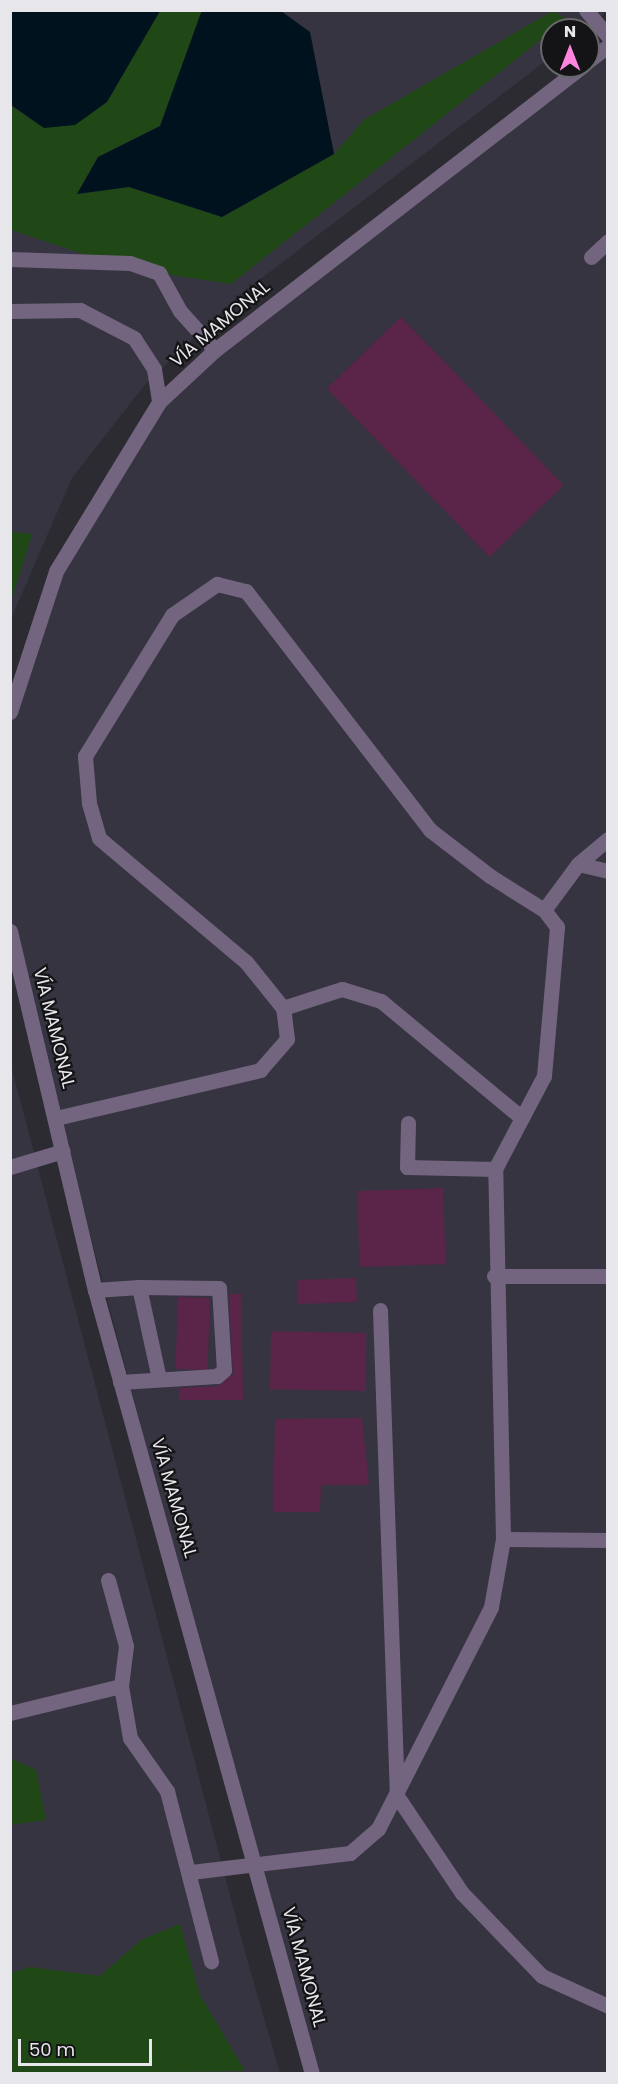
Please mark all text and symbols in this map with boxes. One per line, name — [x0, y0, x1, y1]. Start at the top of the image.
north arrow — [540, 18, 600, 78]
text: N — [564, 20, 576, 43]
street label: VÍA MAMONAL — [166, 276, 274, 372]
street label: VÍA MAMONAL — [29, 966, 79, 1090]
street label: VÍA MAMONAL — [147, 1436, 201, 1560]
street label: VÍA MAMONAL — [278, 1905, 330, 2029]
scale bar — [21, 2027, 154, 2065]
text: 50 m — [29, 2037, 75, 2062]

